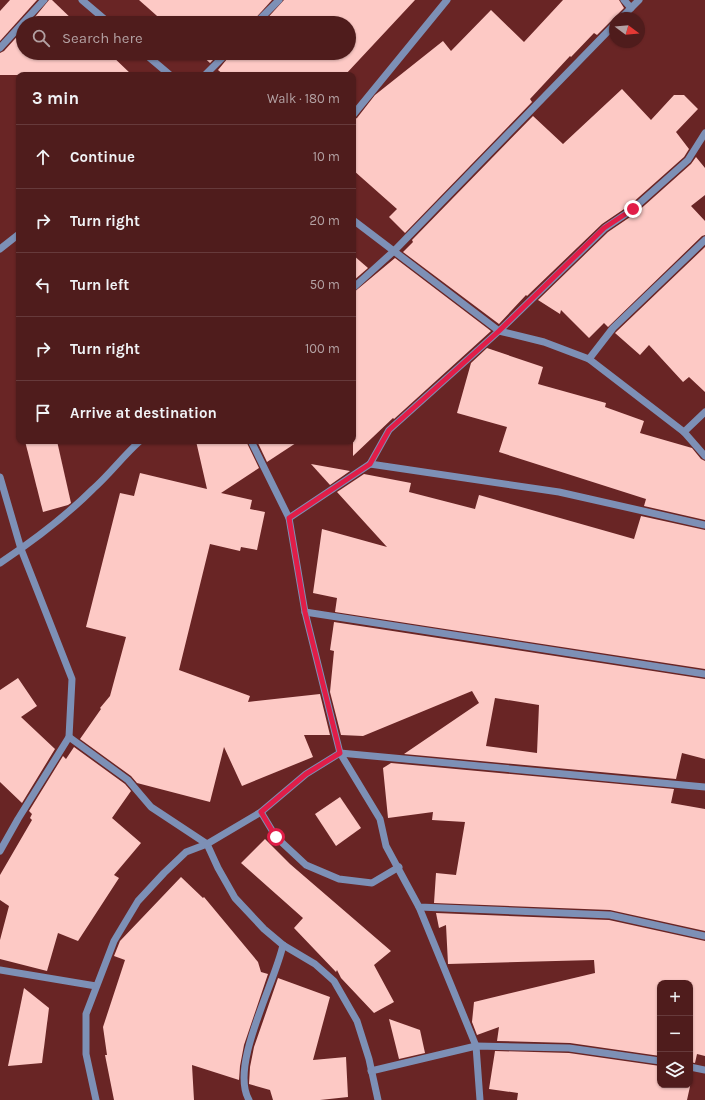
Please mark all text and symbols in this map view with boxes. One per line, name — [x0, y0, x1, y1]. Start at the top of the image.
north arrow — [609, 12, 645, 48]
search box — [16, 16, 356, 60]
icon: search — [30, 27, 52, 49]
text: Search here — [62, 29, 143, 47]
text: 3 min — [32, 88, 79, 108]
text: Walk · 180 m — [267, 91, 340, 106]
icon: ahead — [32, 146, 54, 168]
text: Continue — [70, 148, 135, 166]
text: 10 m — [313, 149, 340, 164]
route end — [624, 200, 642, 218]
icon: right — [32, 210, 54, 232]
text: Turn right — [70, 212, 140, 230]
text: 20 m — [310, 213, 340, 228]
icon: left — [32, 274, 54, 296]
text: Turn left — [70, 276, 129, 294]
text: 50 m — [310, 277, 340, 292]
icon: right — [32, 338, 54, 360]
text: Turn right — [70, 340, 140, 358]
text: 100 m — [305, 341, 340, 356]
icon: arrive — [32, 402, 54, 424]
text: Arrive at destination — [70, 404, 217, 422]
route start — [267, 828, 285, 846]
map controls — [657, 980, 693, 1088]
button: + — [657, 980, 693, 1016]
button: − — [657, 1016, 693, 1052]
button: layers — [657, 1052, 693, 1088]

